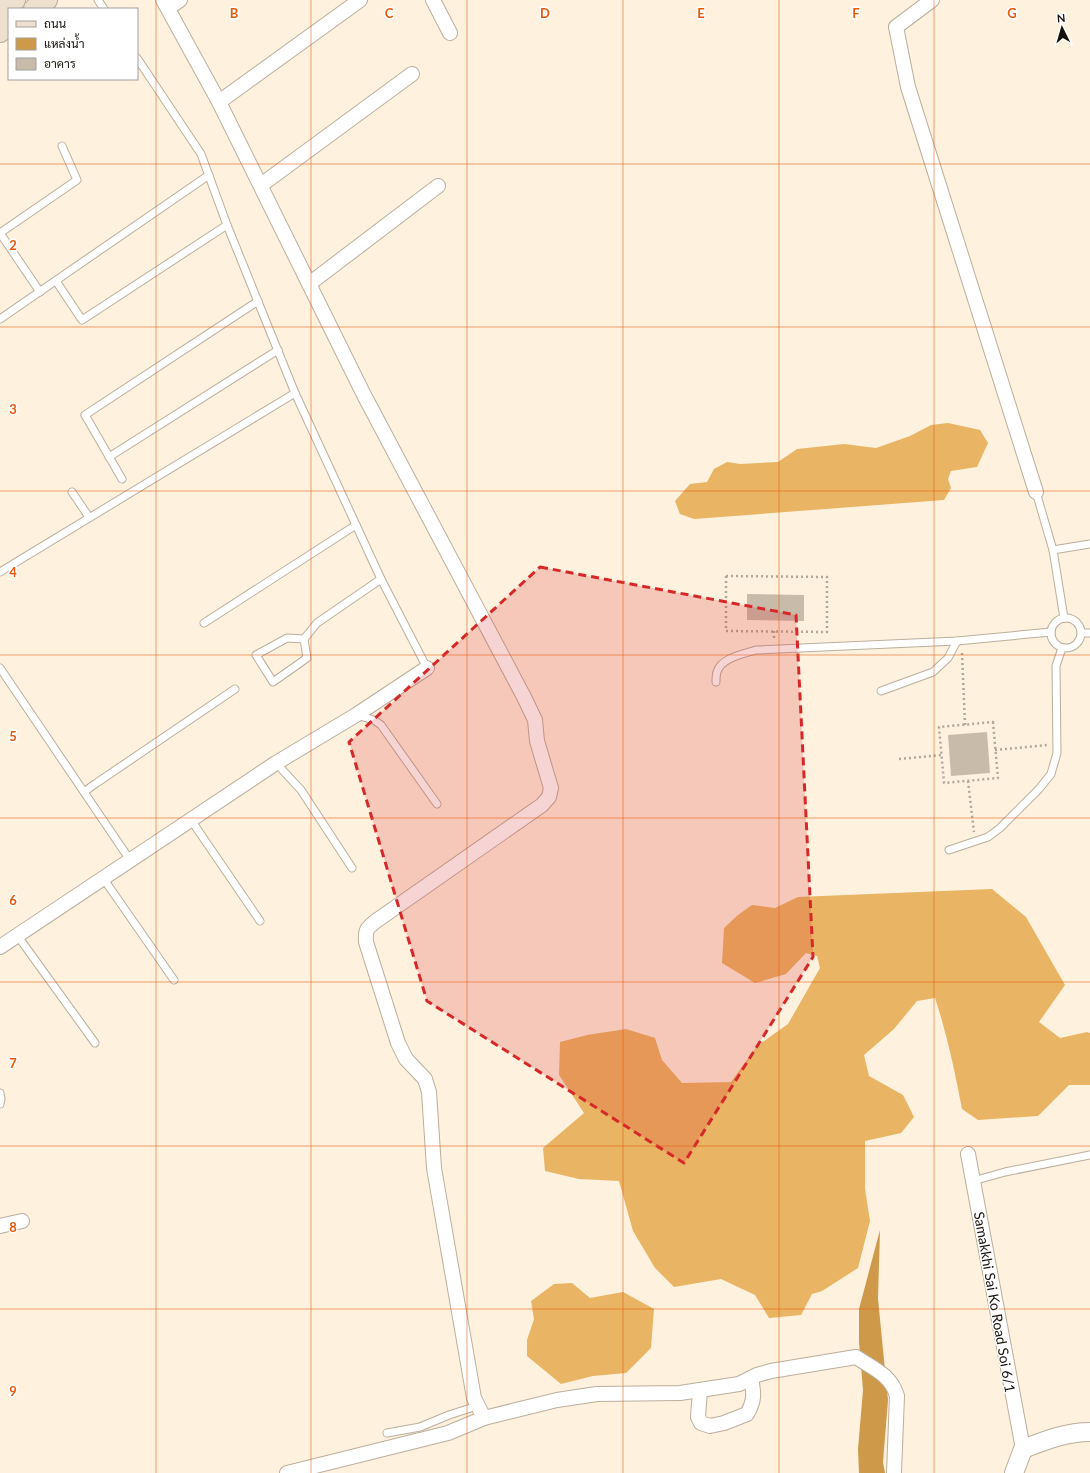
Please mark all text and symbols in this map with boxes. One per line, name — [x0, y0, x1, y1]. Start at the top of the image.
text: B — [230, 5, 239, 21]
text: C — [385, 5, 394, 21]
text: D — [540, 5, 550, 21]
text: E — [697, 5, 705, 21]
text: F — [852, 5, 860, 21]
text: G — [1007, 5, 1017, 21]
legend — [8, 8, 138, 80]
north arrow — [1042, 8, 1082, 48]
text: N — [1056, 11, 1066, 24]
text: ถนน — [44, 16, 67, 31]
text: แหล่งน้ำ — [44, 33, 84, 51]
text: อาคาร — [44, 56, 76, 71]
text: 2 — [9, 237, 17, 253]
text: 3 — [9, 401, 17, 417]
text: 4 — [9, 564, 17, 580]
text: 5 — [9, 728, 17, 744]
text: 6 — [9, 892, 17, 908]
text: 7 — [9, 1055, 17, 1071]
street label: Samakkhi Sai Ko Road Soi 6/1 — [971, 1210, 1019, 1394]
text: 8 — [9, 1219, 17, 1235]
text: 9 — [9, 1383, 17, 1399]

